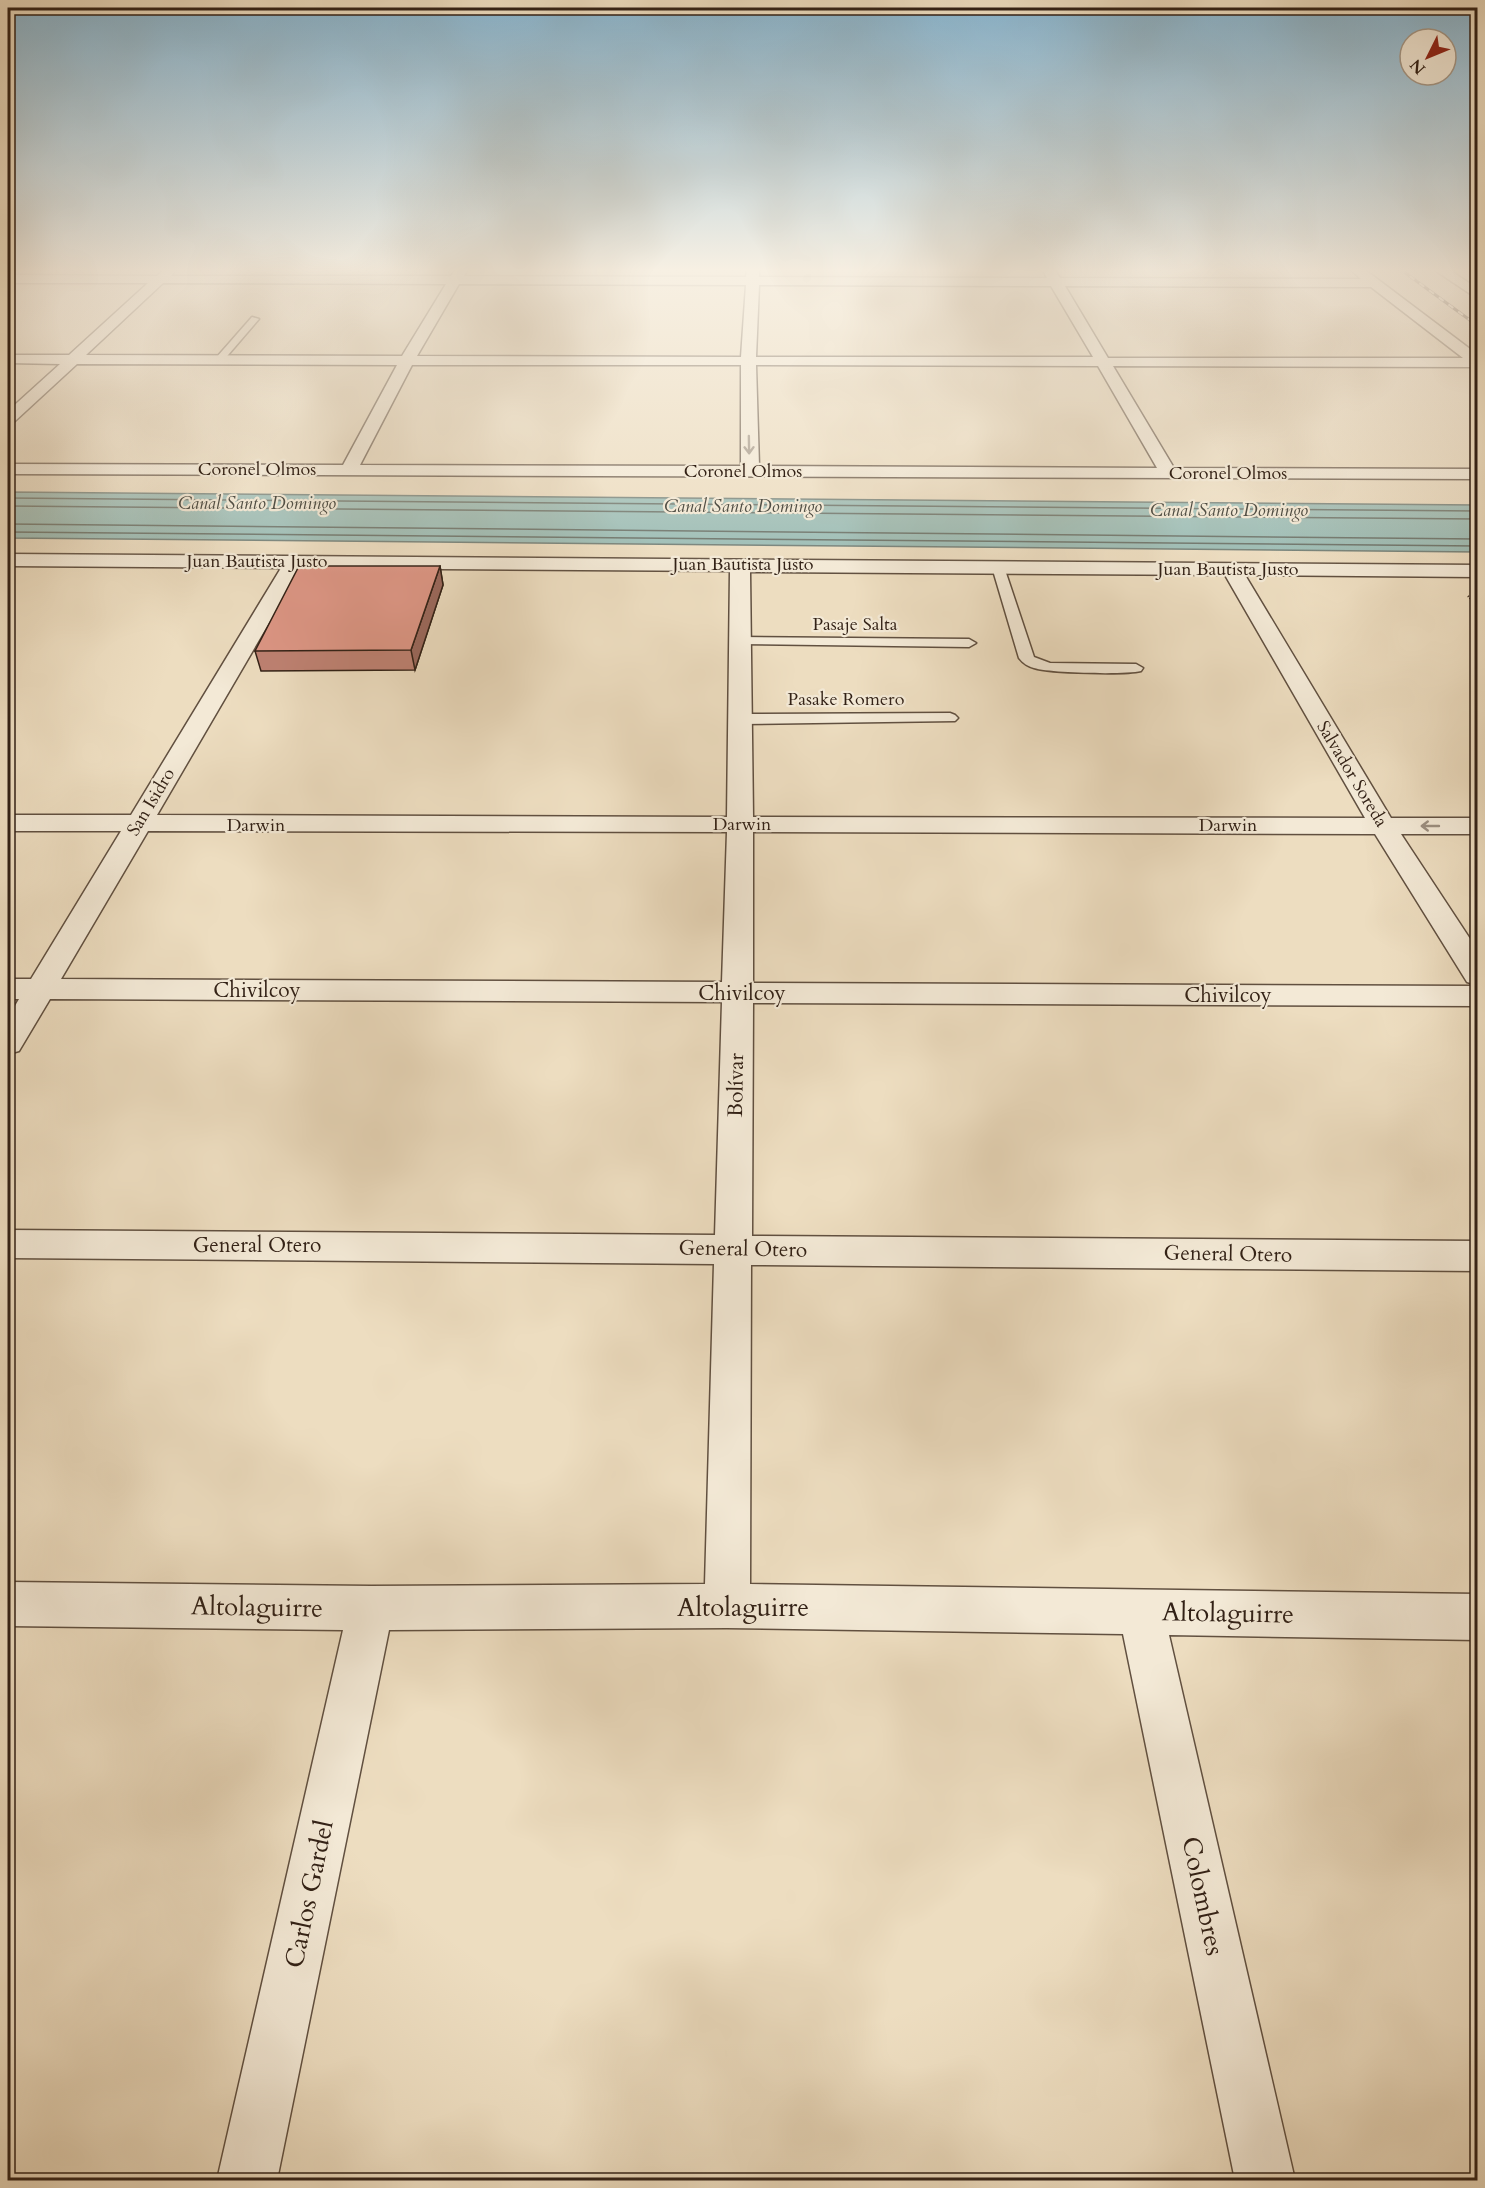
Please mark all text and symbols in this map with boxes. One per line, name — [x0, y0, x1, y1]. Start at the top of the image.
north arrow — [1398, 27, 1458, 87]
text: N — [1405, 54, 1431, 79]
one-way arrow — [743, 434, 755, 454]
street label: Coronel Olmos — [198, 457, 316, 482]
street label: Coronel Olmos — [684, 459, 802, 484]
street label: Coronel Olmos — [1169, 461, 1287, 486]
water label: Canal Santo Domingo — [178, 491, 336, 516]
water label: Canal Santo Domingo — [664, 494, 822, 519]
water label: Canal Santo Domingo — [1150, 498, 1308, 523]
street label: Juan Bautista Justo — [183, 549, 328, 574]
street label: Juan Bautista Justo — [669, 552, 814, 577]
street label: Juan Bautista Justo — [1154, 557, 1299, 582]
street label: Pasaje Salta — [812, 612, 898, 637]
street label: Pasake Romero — [788, 687, 905, 712]
street label: Salvador Soreda — [1310, 716, 1394, 832]
street label: San Isidro — [121, 763, 181, 841]
street label: Darwin — [713, 812, 772, 837]
street label: Darwin — [227, 813, 286, 838]
street label: Darwin — [1199, 813, 1258, 838]
one-way arrow — [1421, 820, 1441, 832]
street label: Chivilcoy — [213, 976, 301, 1005]
street label: Chivilcoy — [698, 979, 786, 1008]
street label: Chivilcoy — [1184, 981, 1272, 1010]
street label: Bolívar — [721, 1052, 751, 1117]
street label: General Otero — [193, 1231, 321, 1260]
street label: General Otero — [678, 1233, 808, 1265]
street label: General Otero — [1163, 1238, 1293, 1270]
street label: Altolaguirre — [191, 1588, 323, 1626]
street label: Altolaguirre — [677, 1590, 809, 1625]
street label: Altolaguirre — [1162, 1594, 1294, 1632]
street label: Carlos Gardel — [276, 1816, 342, 1971]
street label: Colombres — [1173, 1833, 1233, 1959]

